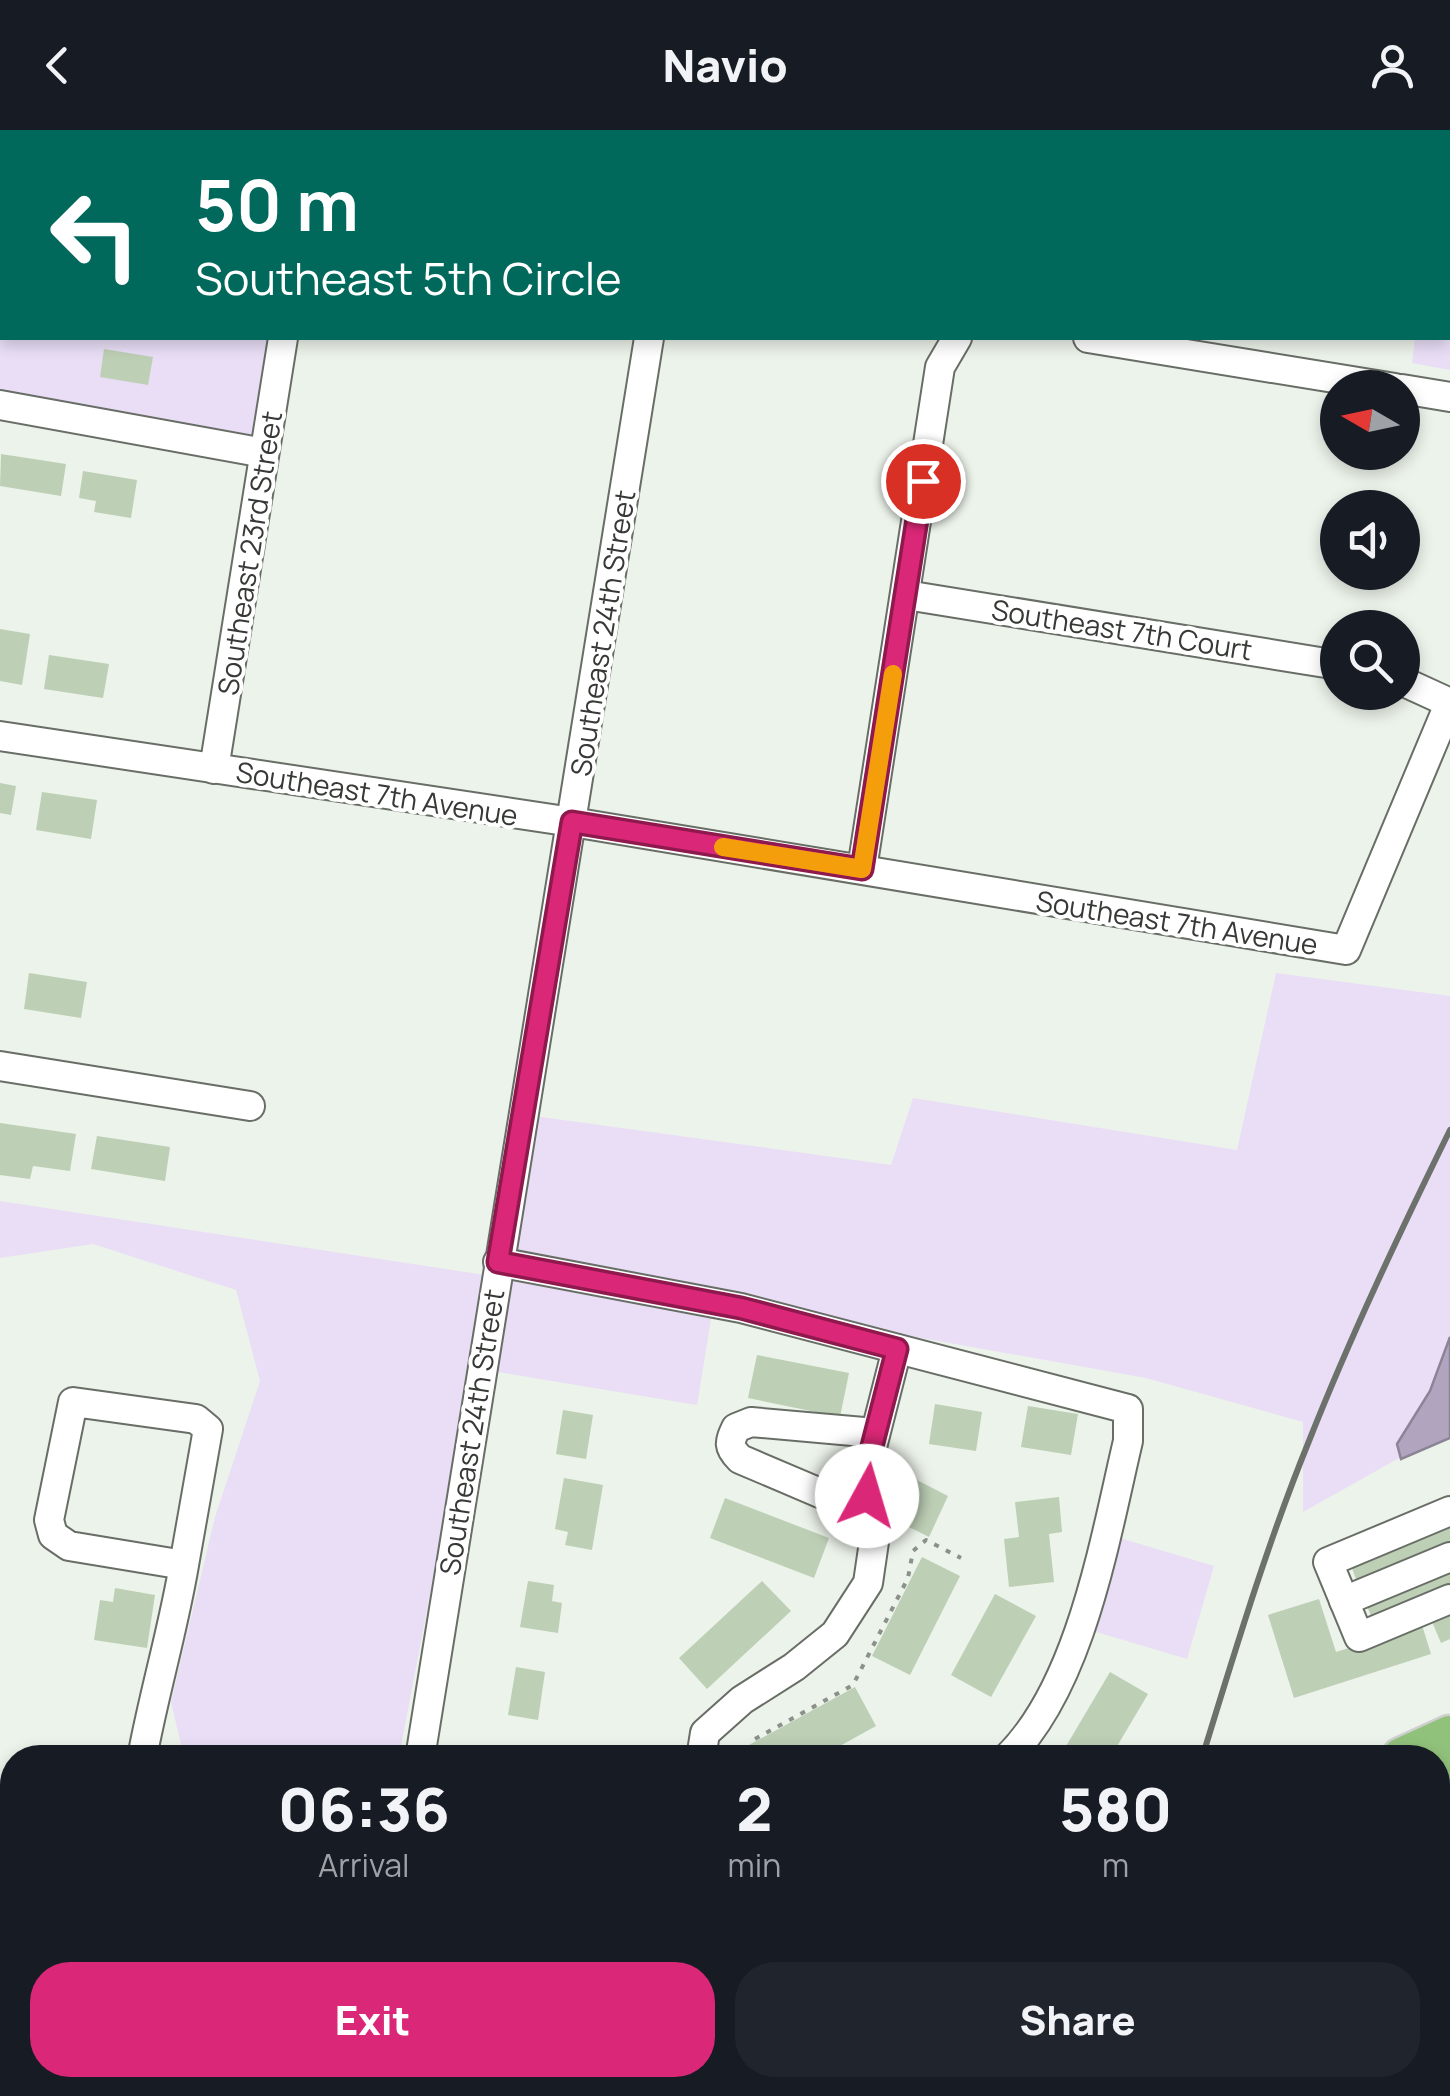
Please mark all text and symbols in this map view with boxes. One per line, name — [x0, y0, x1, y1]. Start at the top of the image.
text: Navio — [662, 34, 788, 96]
icon: back — [30, 38, 85, 93]
icon: person — [1365, 38, 1420, 93]
text: 50 m — [195, 156, 359, 252]
icon: left — [30, 170, 160, 300]
text: Southeast 5th Circle — [195, 247, 622, 309]
north arrow — [1320, 370, 1420, 470]
map controls — [1320, 370, 1420, 710]
street label: Southeast 23rd Street — [208, 408, 290, 698]
pin — [881, 439, 966, 524]
icon: arrive — [896, 454, 951, 509]
street label: Southeast 24th Street — [561, 487, 643, 779]
button: sound — [1320, 490, 1420, 590]
street label: Southeast 7th Court — [989, 590, 1255, 668]
button: search — [1320, 610, 1420, 710]
street label: Southeast 7th Avenue — [233, 752, 521, 834]
street label: Southeast 7th Avenue — [1033, 881, 1321, 963]
street label: Southeast 24th Street — [430, 1286, 512, 1578]
position arrow — [815, 1444, 919, 1548]
text: 06:36 — [278, 1767, 450, 1849]
text: 2 — [736, 1767, 773, 1849]
text: 580 — [1059, 1767, 1172, 1849]
text: Arrival — [318, 1843, 409, 1887]
text: min — [728, 1843, 781, 1887]
text: m — [1102, 1843, 1129, 1887]
button: Exit — [30, 1962, 715, 2077]
button: Share — [735, 1962, 1420, 2077]

